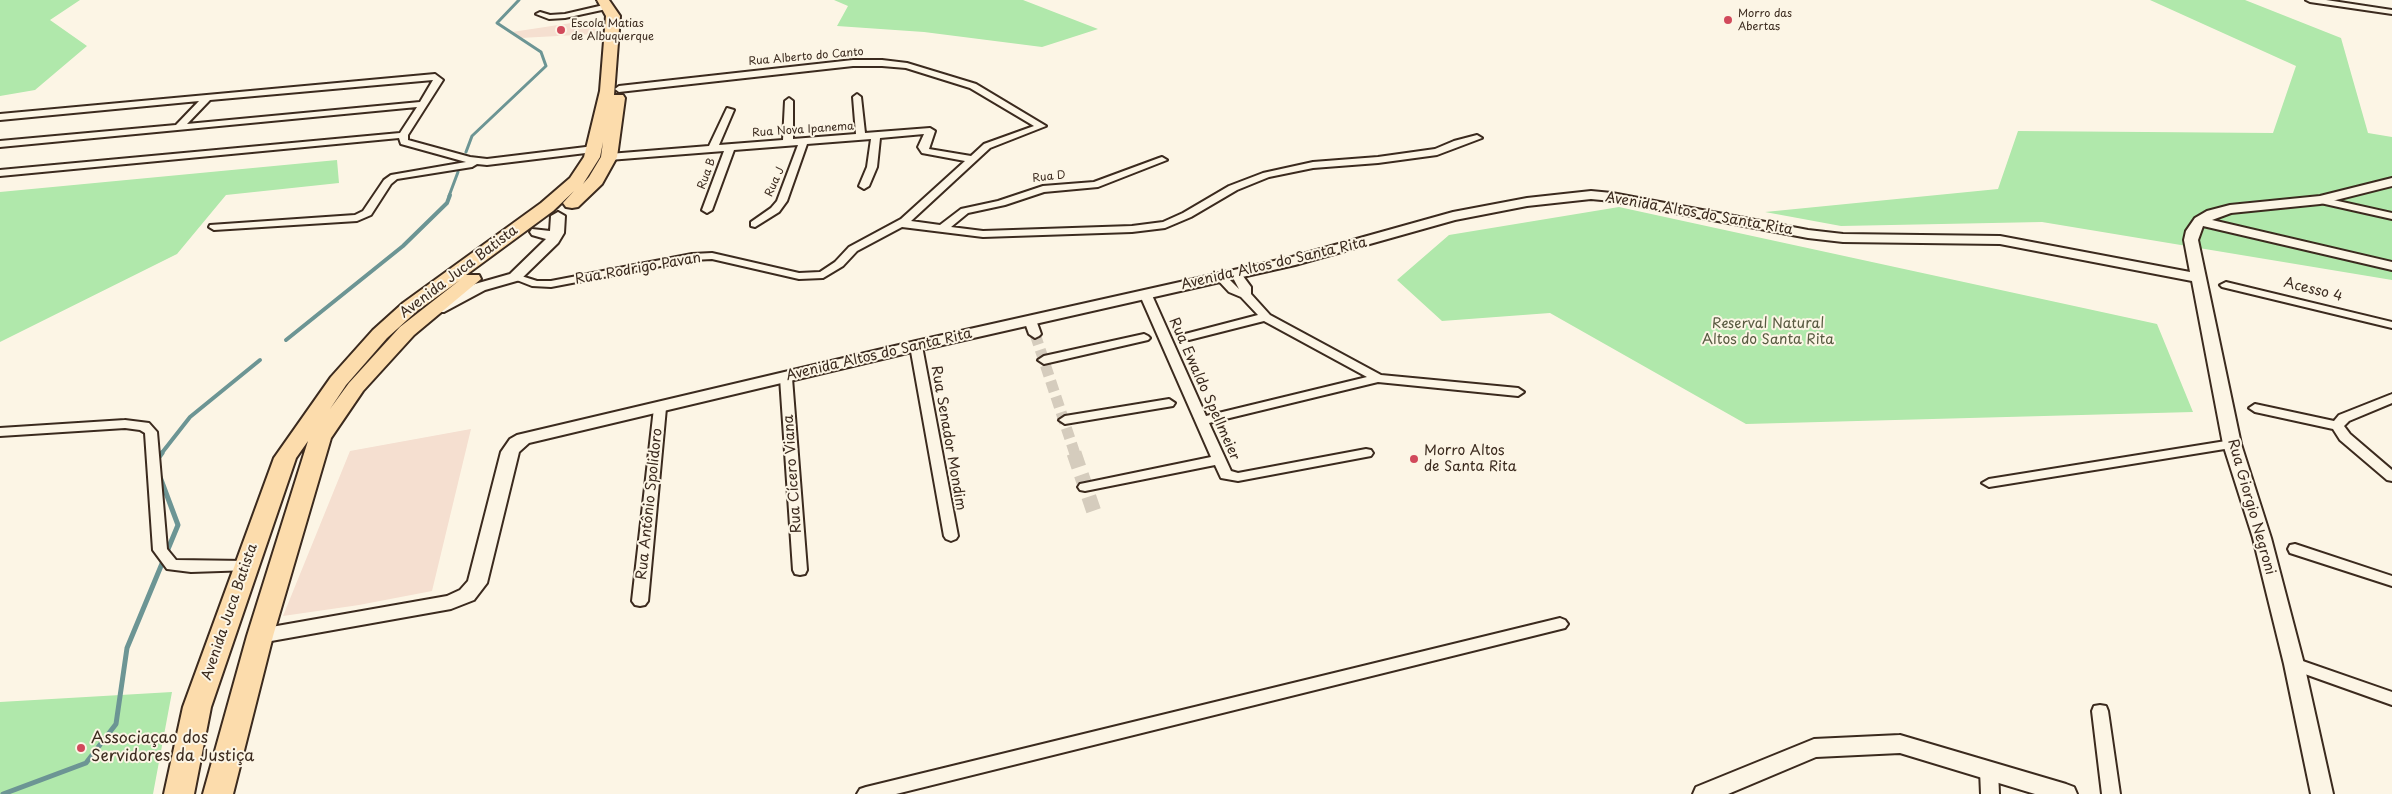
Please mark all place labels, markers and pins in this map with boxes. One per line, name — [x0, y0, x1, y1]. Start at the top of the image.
place label: Morro das Abertas — [1738, 7, 1792, 33]
marker: Morro das Abertas — [1722, 14, 1734, 26]
place label: Escola Matias de Albuquerque — [571, 17, 654, 43]
marker: Escola Matias de Albuquerque — [555, 24, 567, 36]
place label: Morro Altos de Santa Rita — [1424, 443, 1517, 476]
marker: Morro Altos de Santa Rita — [1408, 453, 1420, 465]
place label: Associaçao dos Servidores da Justiça — [91, 729, 254, 767]
marker: Associaçao dos Servidores da Justiça — [75, 742, 87, 754]

